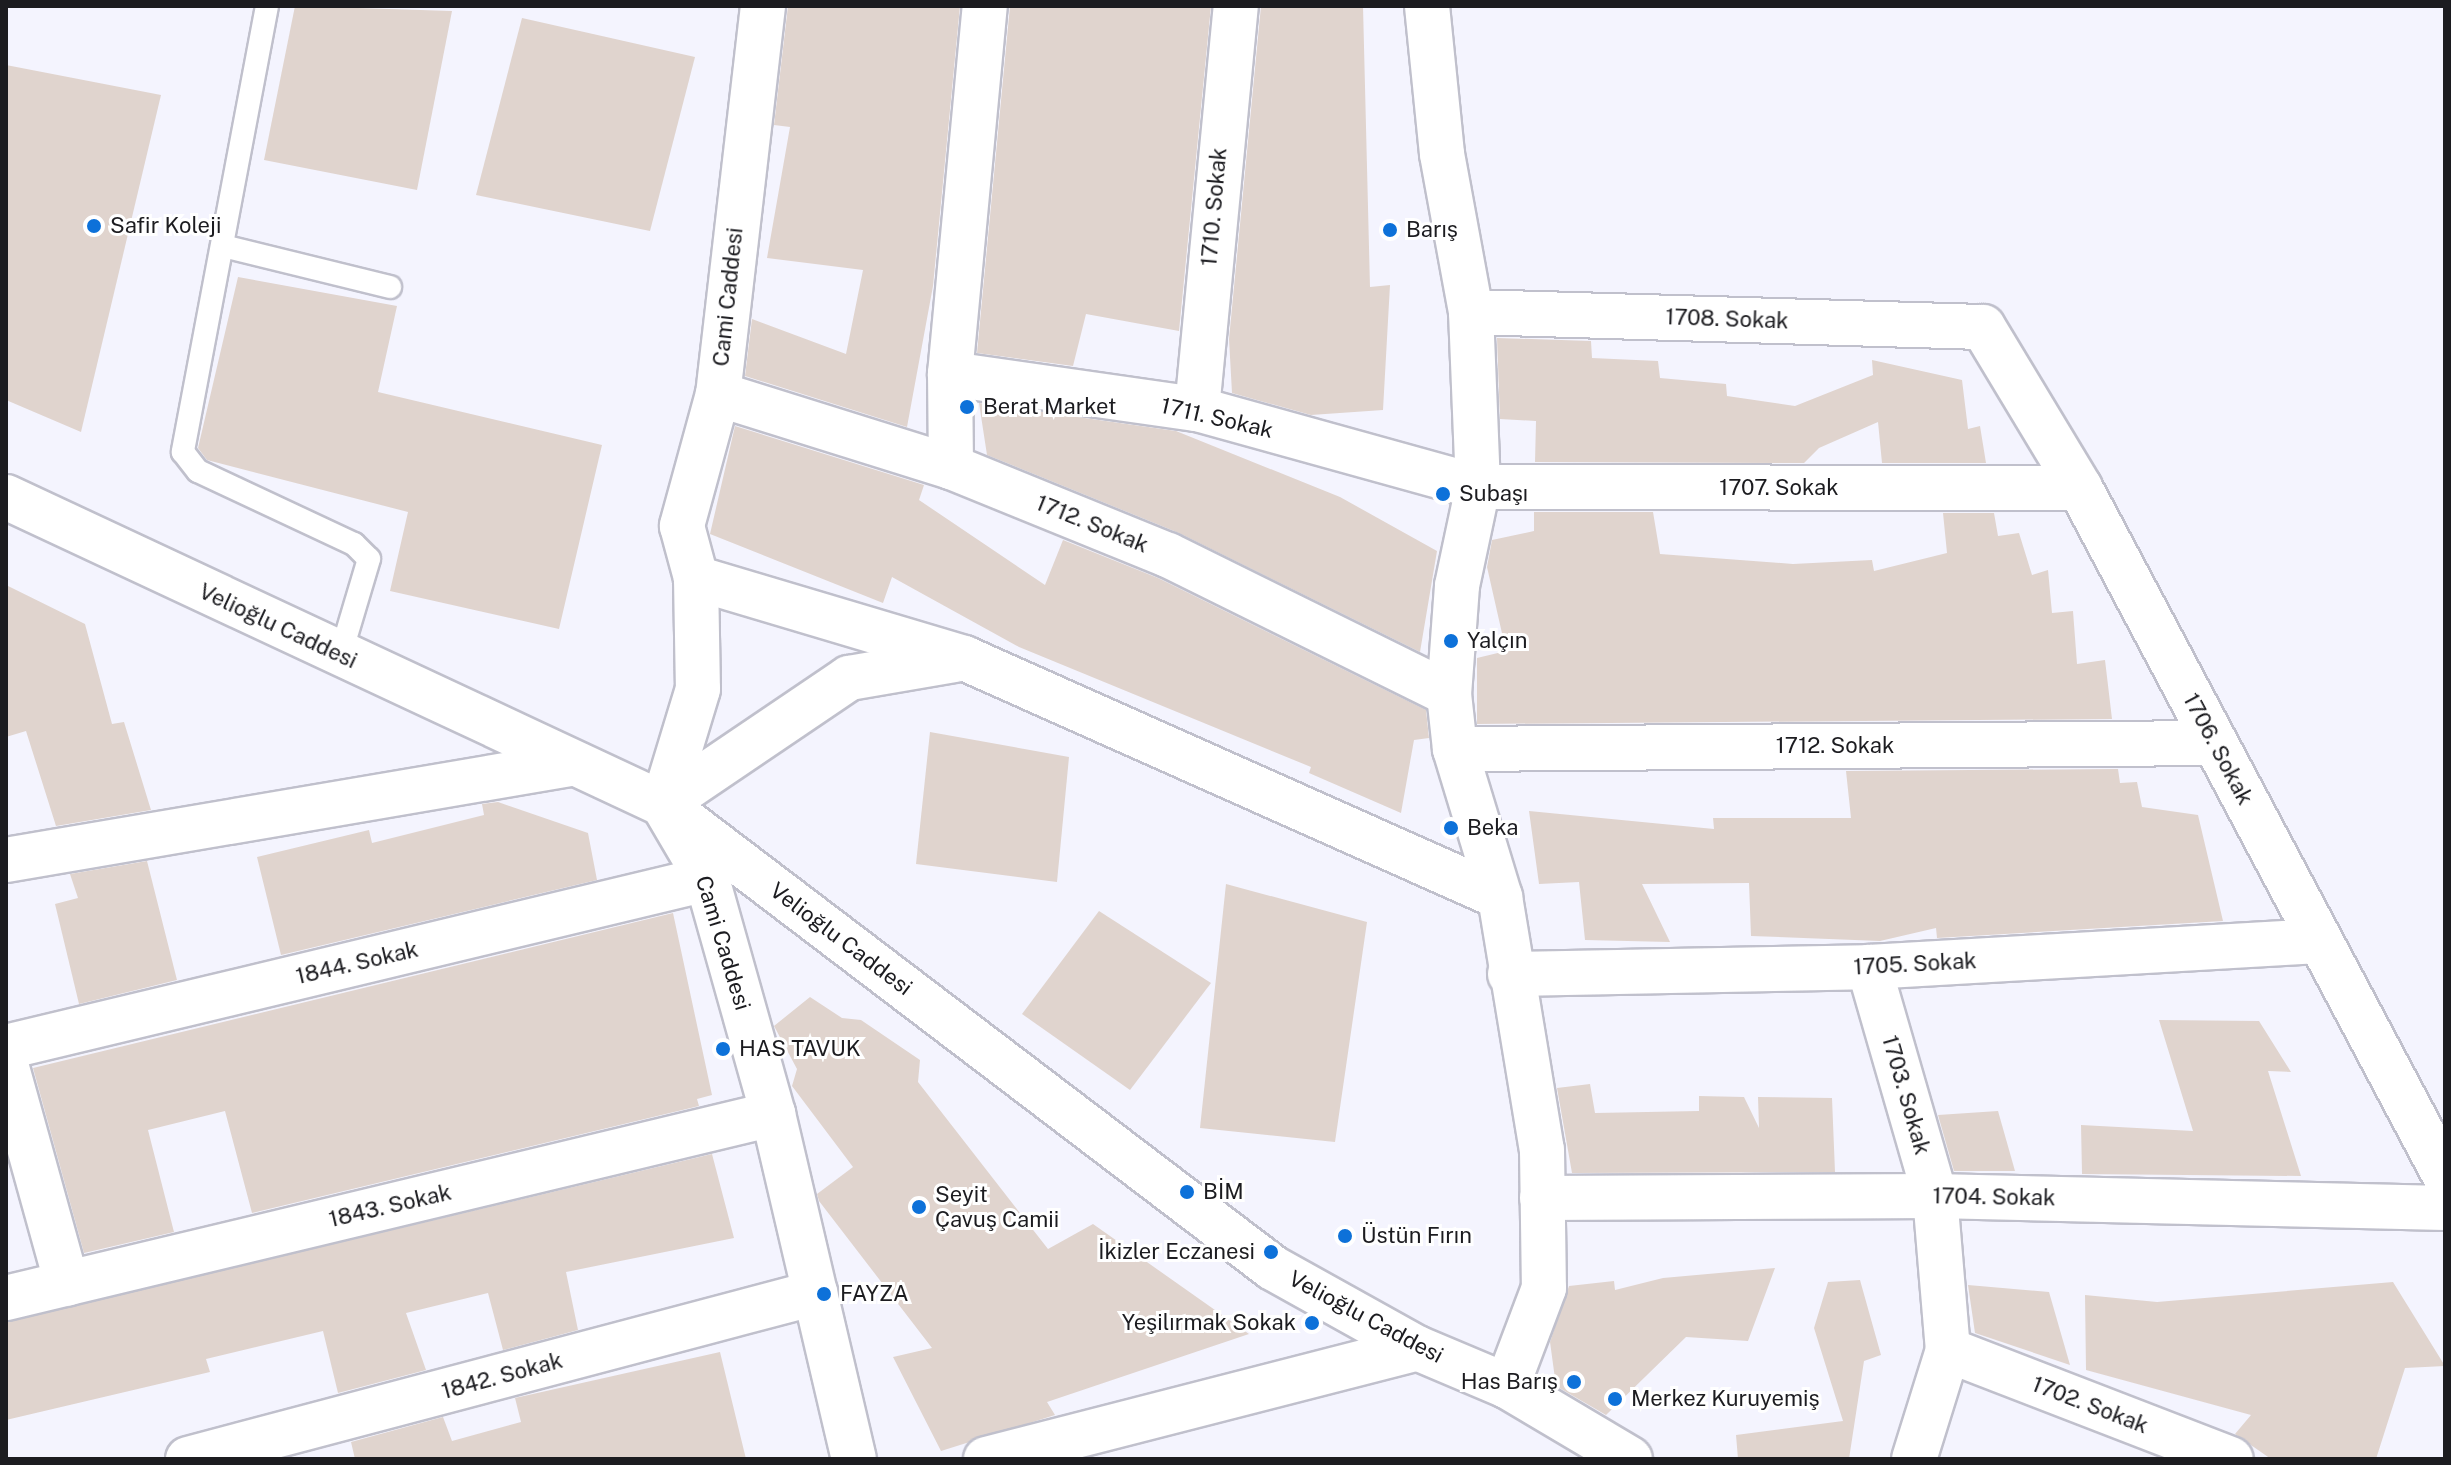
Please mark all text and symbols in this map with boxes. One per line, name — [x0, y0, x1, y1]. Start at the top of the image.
street label: 1710. Sokak — [1196, 147, 1232, 267]
place label: Safir Koleji — [110, 213, 221, 239]
marker: Safir Koleji — [85, 217, 103, 235]
place label: Barış — [1406, 217, 1458, 243]
marker: Barış — [1381, 221, 1399, 239]
street label: Cami Caddesi — [708, 226, 748, 368]
street label: 1708. Sokak — [1665, 304, 1789, 334]
street label: 1711. Sokak — [1158, 392, 1276, 444]
place label: Berat Market — [983, 394, 1117, 420]
marker: Berat Market — [958, 398, 976, 416]
street label: 1707. Sokak — [1719, 475, 1839, 501]
place label: Subaşı — [1459, 481, 1528, 507]
marker: Subaşı — [1434, 485, 1452, 503]
street label: 1712. Sokak — [1032, 490, 1152, 558]
street label: Velioğlu Caddesi — [195, 578, 361, 674]
place label: Yalçın — [1467, 628, 1527, 654]
marker: Yalçın — [1442, 632, 1460, 650]
street label: 1706. Sokak — [2178, 689, 2258, 809]
street label: 1712. Sokak — [1776, 733, 1894, 759]
place label: Beka — [1467, 815, 1519, 841]
marker: Beka — [1442, 819, 1460, 837]
street label: Cami Caddesi — [690, 873, 756, 1013]
street label: Velioğlu Caddesi — [765, 877, 917, 1001]
street label: 1844. Sokak — [293, 936, 421, 990]
street label: 1705. Sokak — [1853, 948, 1977, 980]
street label: 1703. Sokak — [1876, 1032, 1936, 1158]
place label: HAS TAVUK — [739, 1036, 861, 1062]
marker: HAS TAVUK — [714, 1040, 732, 1058]
street label: 1843. Sokak — [326, 1179, 454, 1233]
place label: BİM — [1203, 1179, 1244, 1205]
place label: Seyit Çavuş Camii — [935, 1181, 1059, 1232]
marker: BİM — [1178, 1183, 1196, 1201]
street label: 1704. Sokak — [1932, 1183, 2056, 1211]
marker: Seyit Çavuş Camii — [910, 1198, 928, 1216]
place label: Üstün Fırın — [1361, 1223, 1472, 1249]
marker: Üstün Fırın — [1336, 1227, 1354, 1245]
place label: İkizler Eczanesi — [1098, 1239, 1255, 1265]
marker: İkizler Eczanesi — [1262, 1243, 1280, 1261]
street label: Velioğlu Caddesi — [1284, 1265, 1448, 1369]
place label: FAYZA — [840, 1281, 909, 1307]
marker: FAYZA — [815, 1285, 833, 1303]
place label: Yeşilırmak Sokak — [1122, 1310, 1296, 1336]
marker: Yeşilırmak Sokak — [1303, 1314, 1321, 1332]
street label: 1842. Sokak — [439, 1347, 565, 1405]
place label: Has Barış — [1461, 1369, 1558, 1395]
street label: 1702. Sokak — [2028, 1371, 2152, 1439]
marker: Has Barış — [1565, 1373, 1583, 1391]
place label: Merkez Kuruyemiş — [1631, 1386, 1820, 1412]
marker: Merkez Kuruyemiş — [1606, 1390, 1624, 1408]

